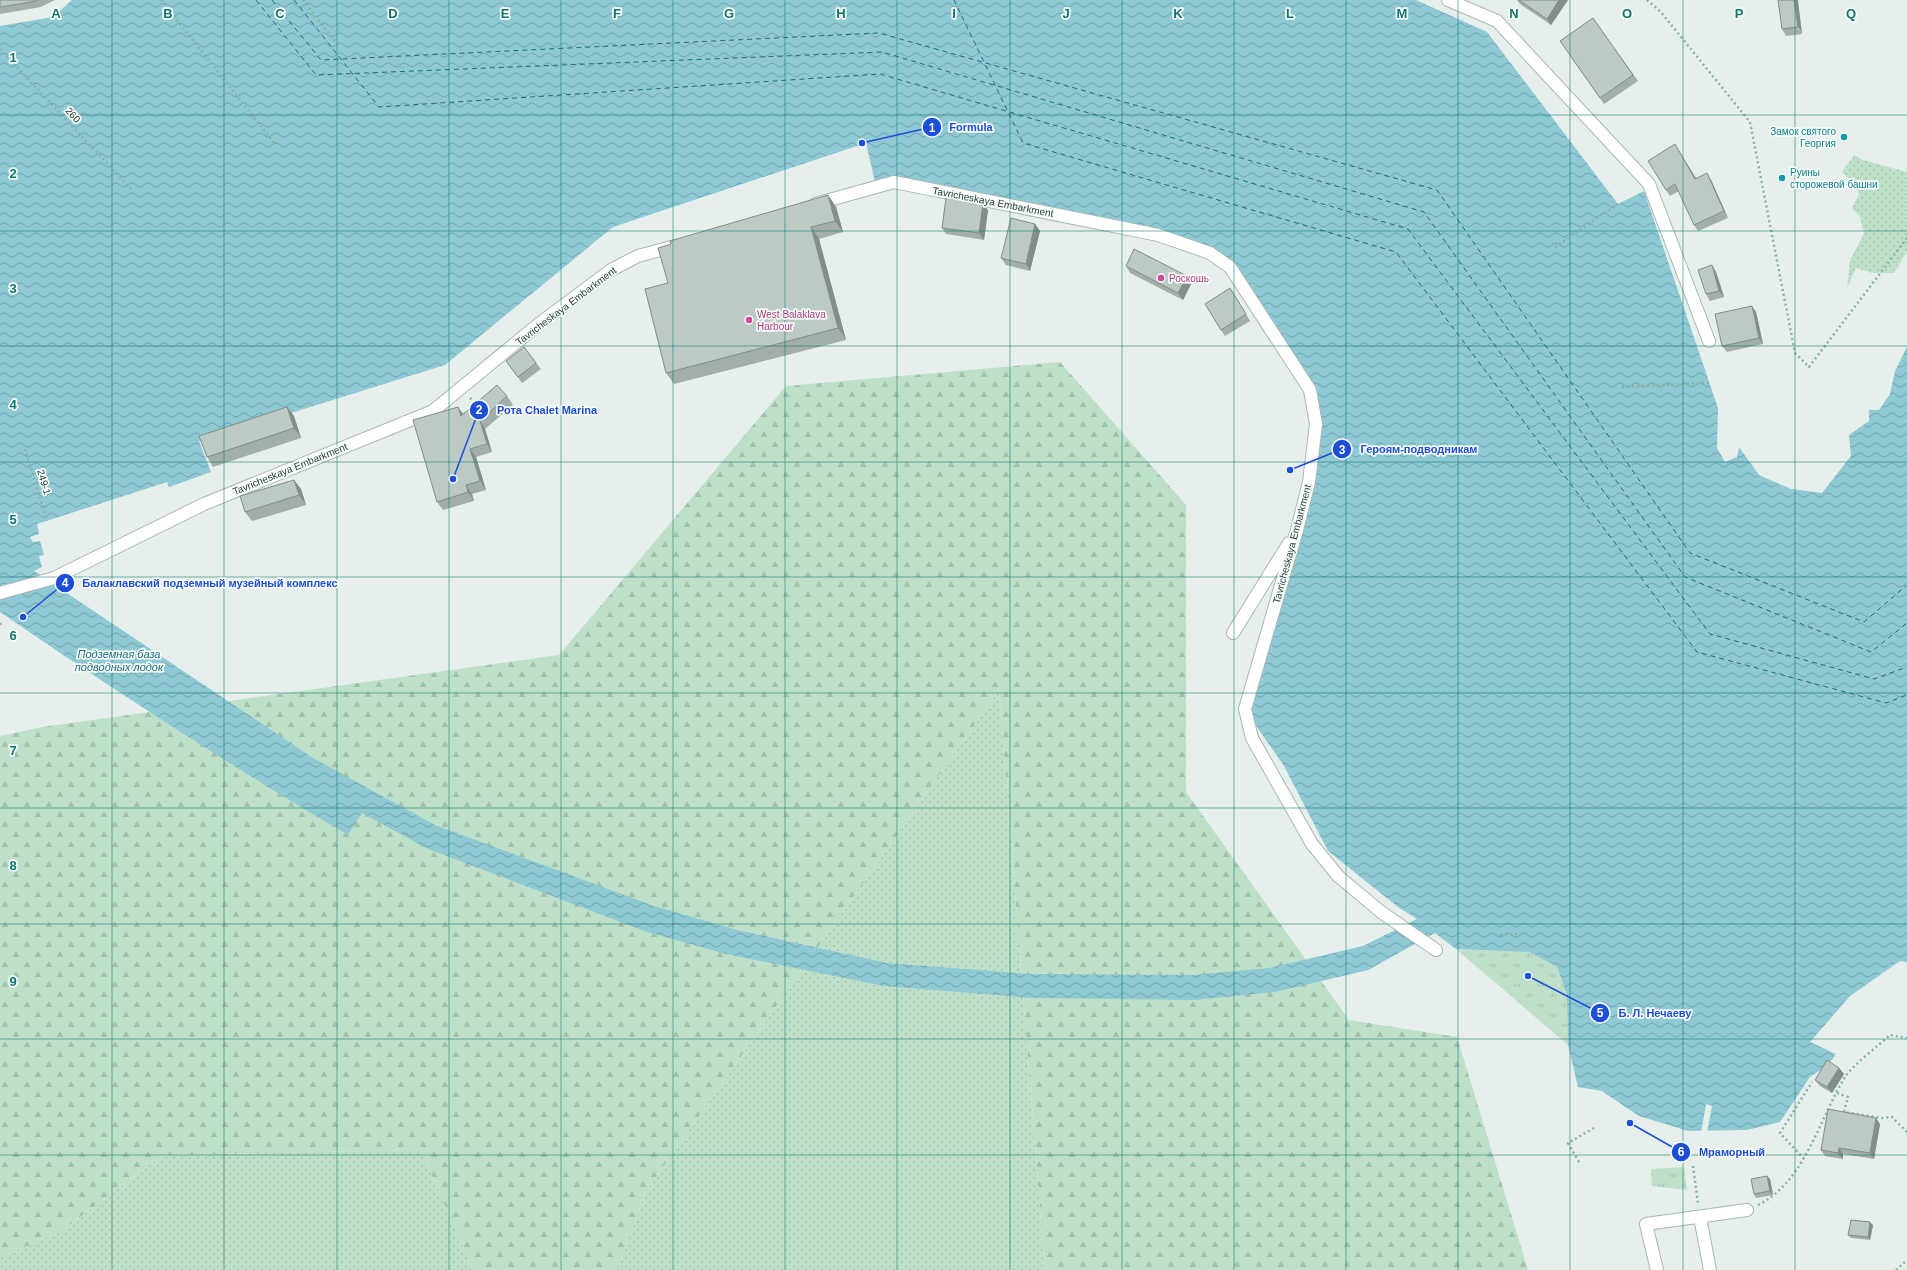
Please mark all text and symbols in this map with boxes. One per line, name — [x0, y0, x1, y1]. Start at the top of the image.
text: A — [51, 6, 61, 21]
text: B — [163, 6, 173, 21]
text: C — [275, 6, 285, 21]
text: D — [388, 6, 398, 21]
text: E — [501, 6, 510, 21]
text: F — [613, 6, 621, 21]
text: G — [724, 6, 734, 21]
text: H — [836, 6, 846, 21]
text: I — [952, 6, 956, 21]
text: J — [1062, 6, 1070, 21]
text: K — [1173, 6, 1183, 21]
text: L — [1286, 6, 1294, 21]
text: M — [1397, 6, 1407, 21]
text: N — [1509, 6, 1519, 21]
text: O — [1622, 6, 1632, 21]
text: P — [1735, 6, 1744, 21]
text: Q — [1846, 6, 1856, 21]
text: 1 — [9, 50, 17, 65]
street label: 260 — [63, 105, 83, 125]
callout: Formula — [922, 116, 1001, 139]
text: 1 — [929, 121, 936, 135]
text: Formula — [949, 121, 994, 133]
place label: Замок святого Георгия — [1770, 126, 1836, 149]
marker: Замок святого Георгия — [1839, 132, 1849, 142]
text: 2 — [9, 166, 17, 181]
place label: Руины сторожевой башни — [1790, 167, 1878, 190]
marker: Руины сторожевой башни — [1777, 173, 1787, 183]
street label: Tavricheskaya Embarkment — [932, 185, 1055, 219]
street label: Tavricheskaya Embarkment — [514, 265, 619, 347]
marker: Роскошь — [1156, 273, 1166, 283]
place label: Роскошь — [1169, 273, 1209, 284]
text: 3 — [9, 281, 17, 296]
place label: West Balaklava Harbour — [757, 309, 826, 332]
marker: West Balaklava Harbour — [744, 315, 754, 325]
text: 4 — [9, 397, 17, 412]
callout: Рота Chalet Marina — [469, 399, 605, 422]
text: 2 — [476, 403, 483, 417]
text: Рота Chalet Marina — [497, 404, 598, 416]
callout: Героям-подводникам — [1332, 438, 1485, 461]
street label: Tavricheskaya Embarkment — [231, 441, 349, 497]
text: 3 — [1339, 443, 1346, 457]
text: Героям-подводникам — [1361, 443, 1477, 455]
street label: 249-1 — [35, 468, 53, 496]
street label: Tavricheskaya Embarkment — [1271, 483, 1313, 605]
text: 5 — [9, 512, 17, 527]
callout: Балаклавский подземный музейный комплекс — [55, 572, 346, 595]
text: 4 — [62, 576, 69, 590]
text: Балаклавский подземный музейный комплекс — [82, 577, 338, 589]
text: 6 — [9, 628, 17, 643]
water label: Подземная база подводных лодок — [75, 648, 164, 673]
text: 7 — [9, 743, 17, 758]
text: 8 — [9, 858, 17, 873]
text: 9 — [9, 974, 17, 989]
callout: Б. Л. Нечаеву — [1590, 1001, 1699, 1024]
text: 5 — [1597, 1006, 1604, 1020]
text: Б. Л. Нечаеву — [1619, 1007, 1692, 1019]
callout: Мраморный — [1671, 1141, 1773, 1164]
text: 6 — [1678, 1145, 1685, 1159]
text: Мраморный — [1699, 1146, 1765, 1158]

